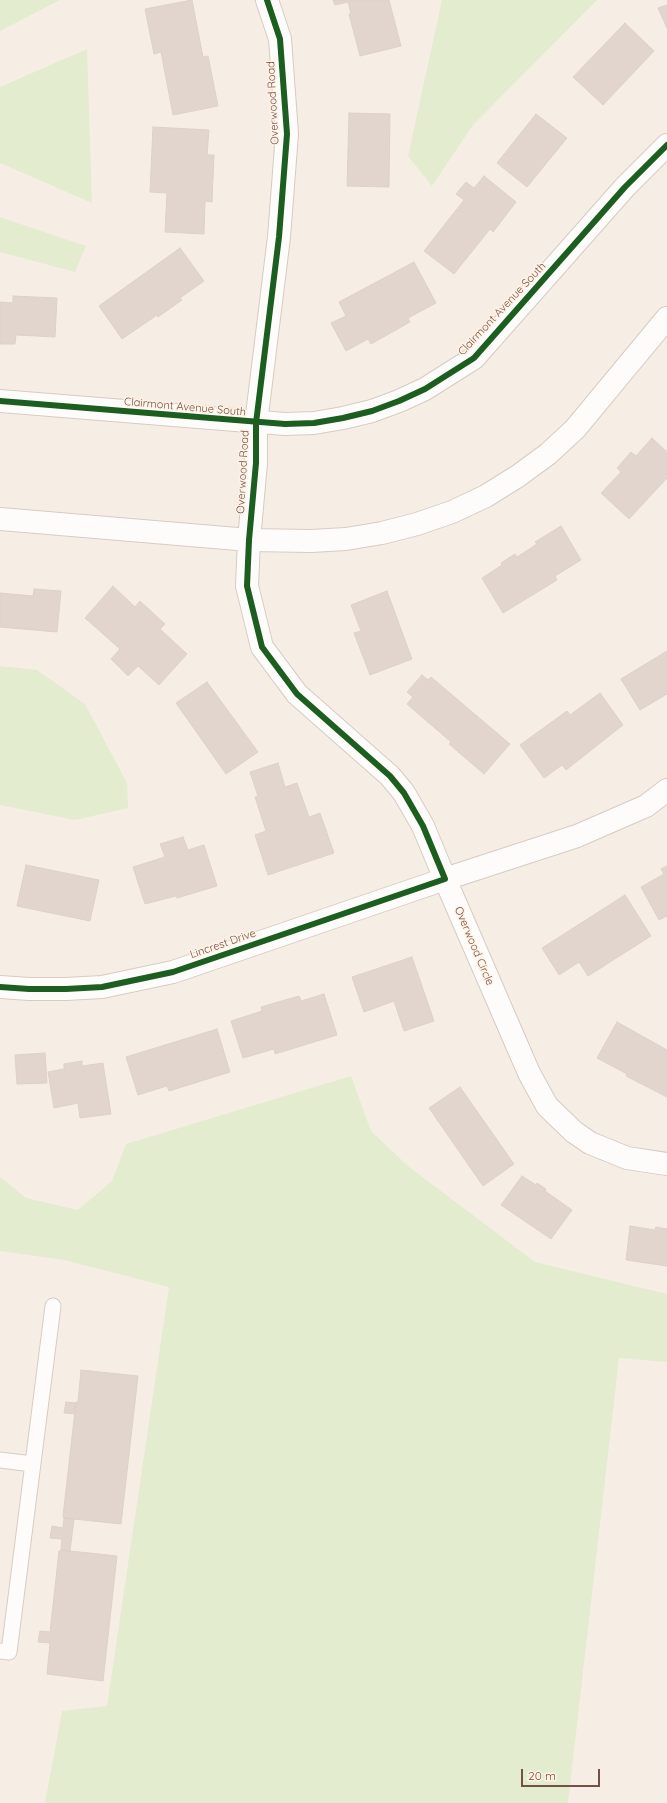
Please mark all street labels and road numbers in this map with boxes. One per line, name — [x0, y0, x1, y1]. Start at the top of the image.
street label: Overwood Road — [264, 61, 282, 145]
street label: Clairmont Avenue South — [455, 260, 549, 358]
street label: Clairmont Avenue South — [123, 395, 247, 419]
street label: Overwood Road — [234, 430, 252, 514]
street label: Overwood Circle — [451, 905, 497, 987]
street label: Lincrest Drive — [188, 927, 258, 961]

